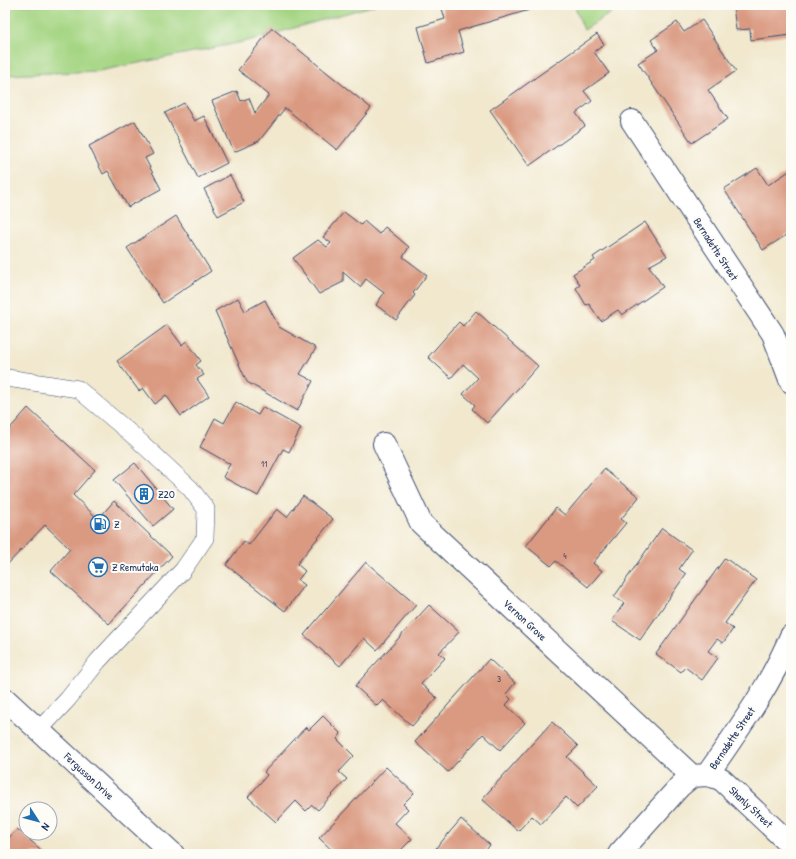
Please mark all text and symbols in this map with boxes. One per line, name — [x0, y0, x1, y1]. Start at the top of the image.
street label: Bernadette Street — [690, 215, 742, 283]
house number: 11 — [261, 458, 267, 470]
building icon: Z2O — [133, 483, 155, 505]
place label: Z2O — [158, 487, 175, 501]
fuel station icon: Z — [89, 513, 111, 535]
place label: Z — [114, 517, 120, 531]
house number: 4 — [563, 550, 567, 562]
supermarket icon: Z Remutaka — [87, 556, 109, 578]
place label: Z Remutaka — [112, 560, 159, 574]
street label: Vernon Grove — [500, 596, 550, 644]
house number: 3 — [497, 673, 501, 685]
street label: Bernadette Street — [706, 704, 758, 772]
street label: Fergusson Drive — [60, 749, 117, 803]
street label: Shanly Street — [726, 783, 776, 831]
north arrow — [18, 801, 58, 841]
text: N — [39, 820, 53, 833]

